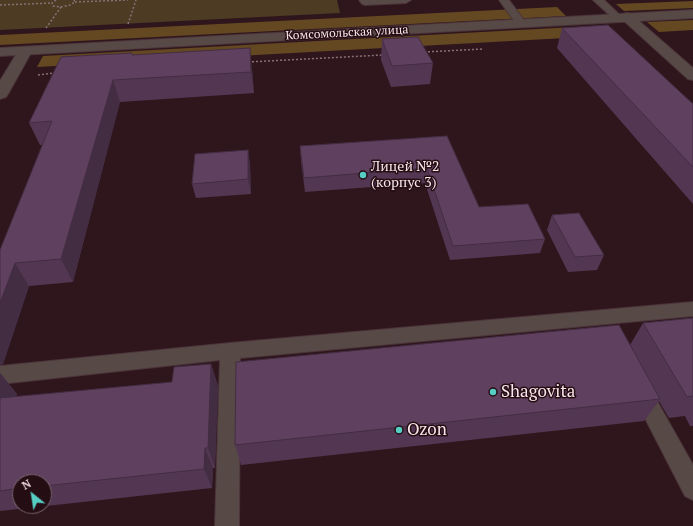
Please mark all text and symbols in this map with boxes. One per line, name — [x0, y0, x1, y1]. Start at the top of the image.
street label: Комсомольская улица — [285, 23, 409, 43]
place label: Лицей №2 (корпус 3) — [371, 159, 440, 192]
marker: Лицей №2 (корпус 3) — [358, 170, 368, 180]
place label: Shagovita — [501, 382, 575, 402]
marker: Shagovita — [488, 387, 498, 397]
place label: Ozon — [407, 420, 447, 440]
marker: Ozon — [394, 425, 404, 435]
north arrow — [12, 474, 52, 514]
text: N — [19, 476, 34, 493]

